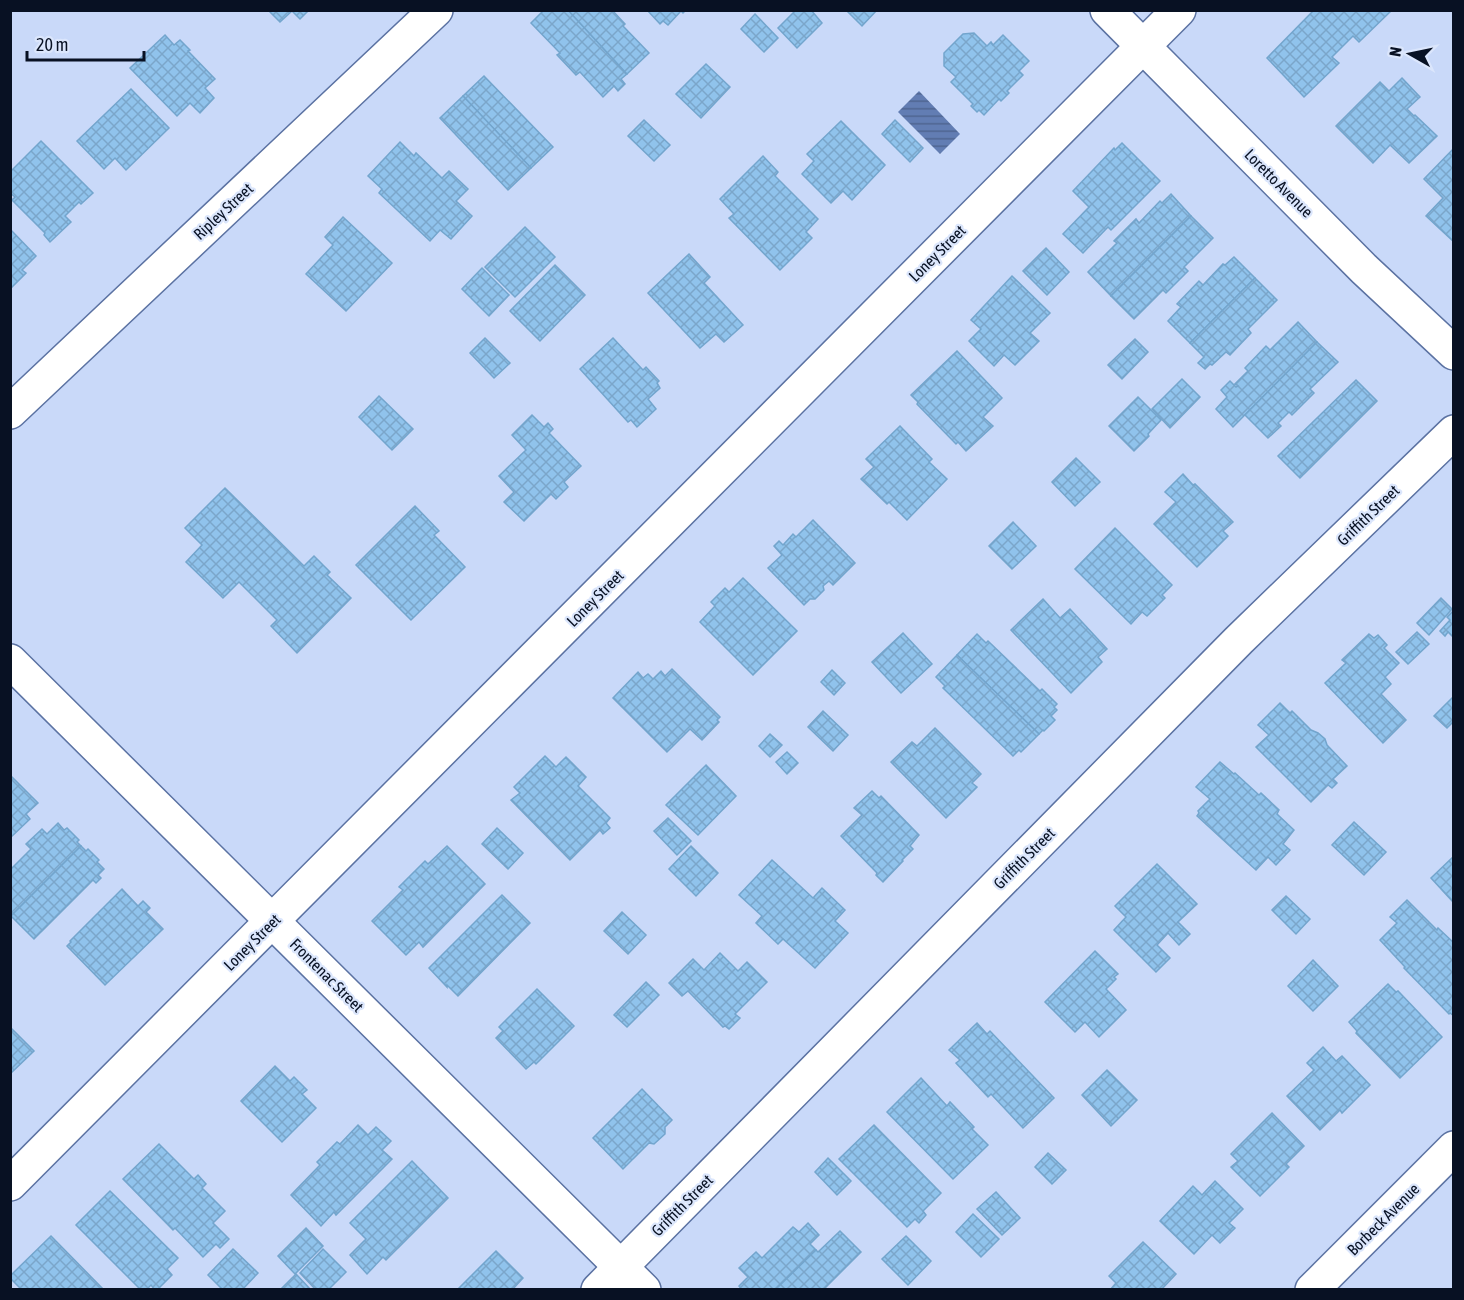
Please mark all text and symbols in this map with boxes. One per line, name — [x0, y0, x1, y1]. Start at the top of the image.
scale bar — [27, 24, 144, 62]
north arrow — [1380, 24, 1440, 84]
text: 20 m — [36, 34, 68, 55]
text: N — [1386, 46, 1405, 58]
street label: Loretto Avenue — [1241, 145, 1317, 221]
street label: Ripley Street — [190, 179, 257, 244]
street label: Loney Street — [905, 221, 970, 286]
street label: Griffith Street — [1333, 481, 1403, 549]
street label: Loney Street — [563, 566, 628, 631]
street label: Griffith Street — [990, 823, 1059, 892]
street label: Loney Street — [220, 910, 285, 975]
street label: Frontenac Street — [287, 935, 368, 1016]
street label: Griffith Street — [648, 1170, 717, 1239]
street label: Borbeck Avenue — [1343, 1179, 1423, 1259]

